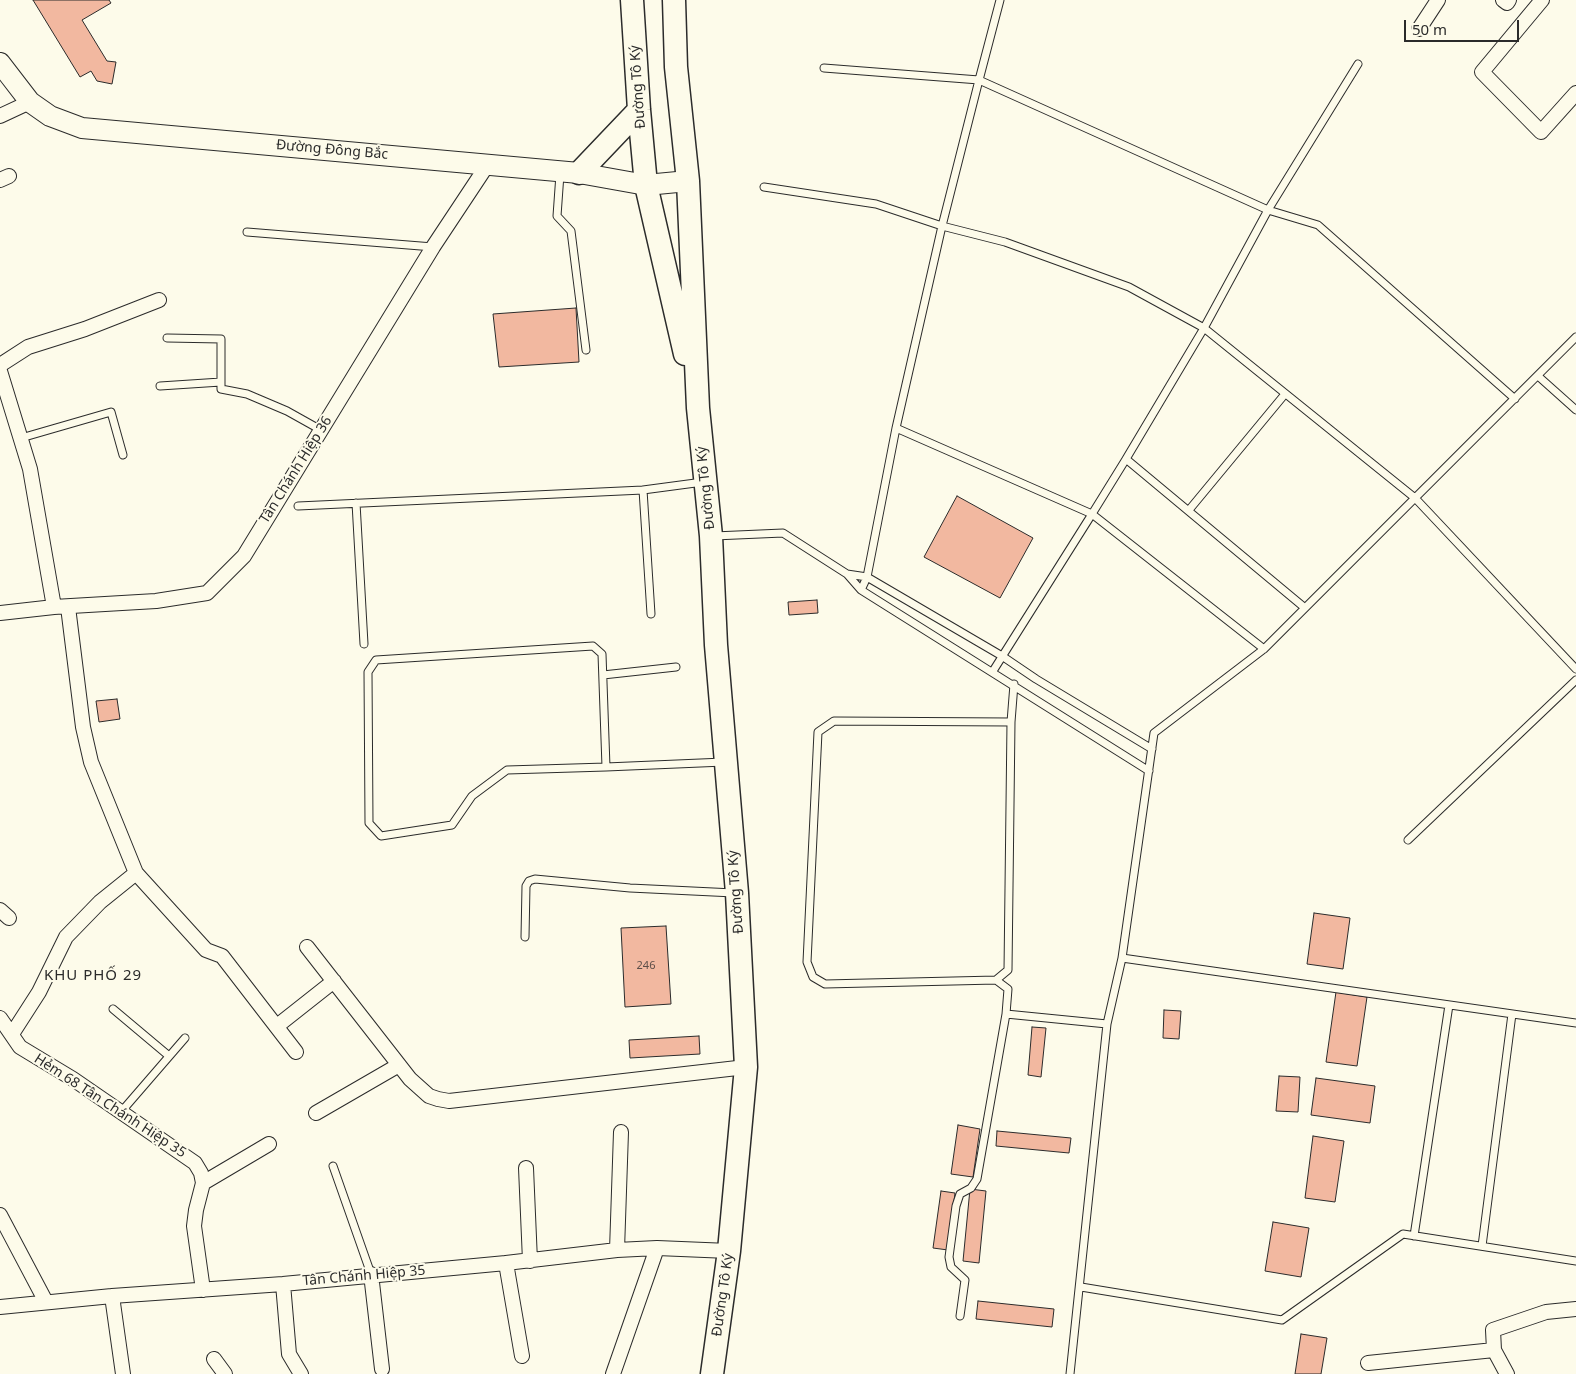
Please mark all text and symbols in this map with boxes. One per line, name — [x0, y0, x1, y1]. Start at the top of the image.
scale bar — [1406, 10, 1521, 42]
text: 50 m — [1412, 19, 1447, 39]
street label: Đường Tô Ký — [627, 45, 649, 129]
street label: Đường Đông Bắc — [275, 137, 389, 163]
street label: Tân Chánh Hiệp 36 — [256, 413, 336, 527]
street label: Đường Tô Ký — [693, 445, 719, 531]
street label: Đường Tô Ký — [725, 850, 747, 934]
house number: 246 — [637, 959, 655, 973]
district label: KHU PHỐ 29 — [43, 967, 143, 985]
street label: Hẻm 68 Tân Chánh Hiệp 35 — [31, 1051, 189, 1161]
street label: Đường Tô Ký — [709, 1252, 737, 1338]
street label: Tân Chánh Hiệp 35 — [302, 1262, 426, 1290]

